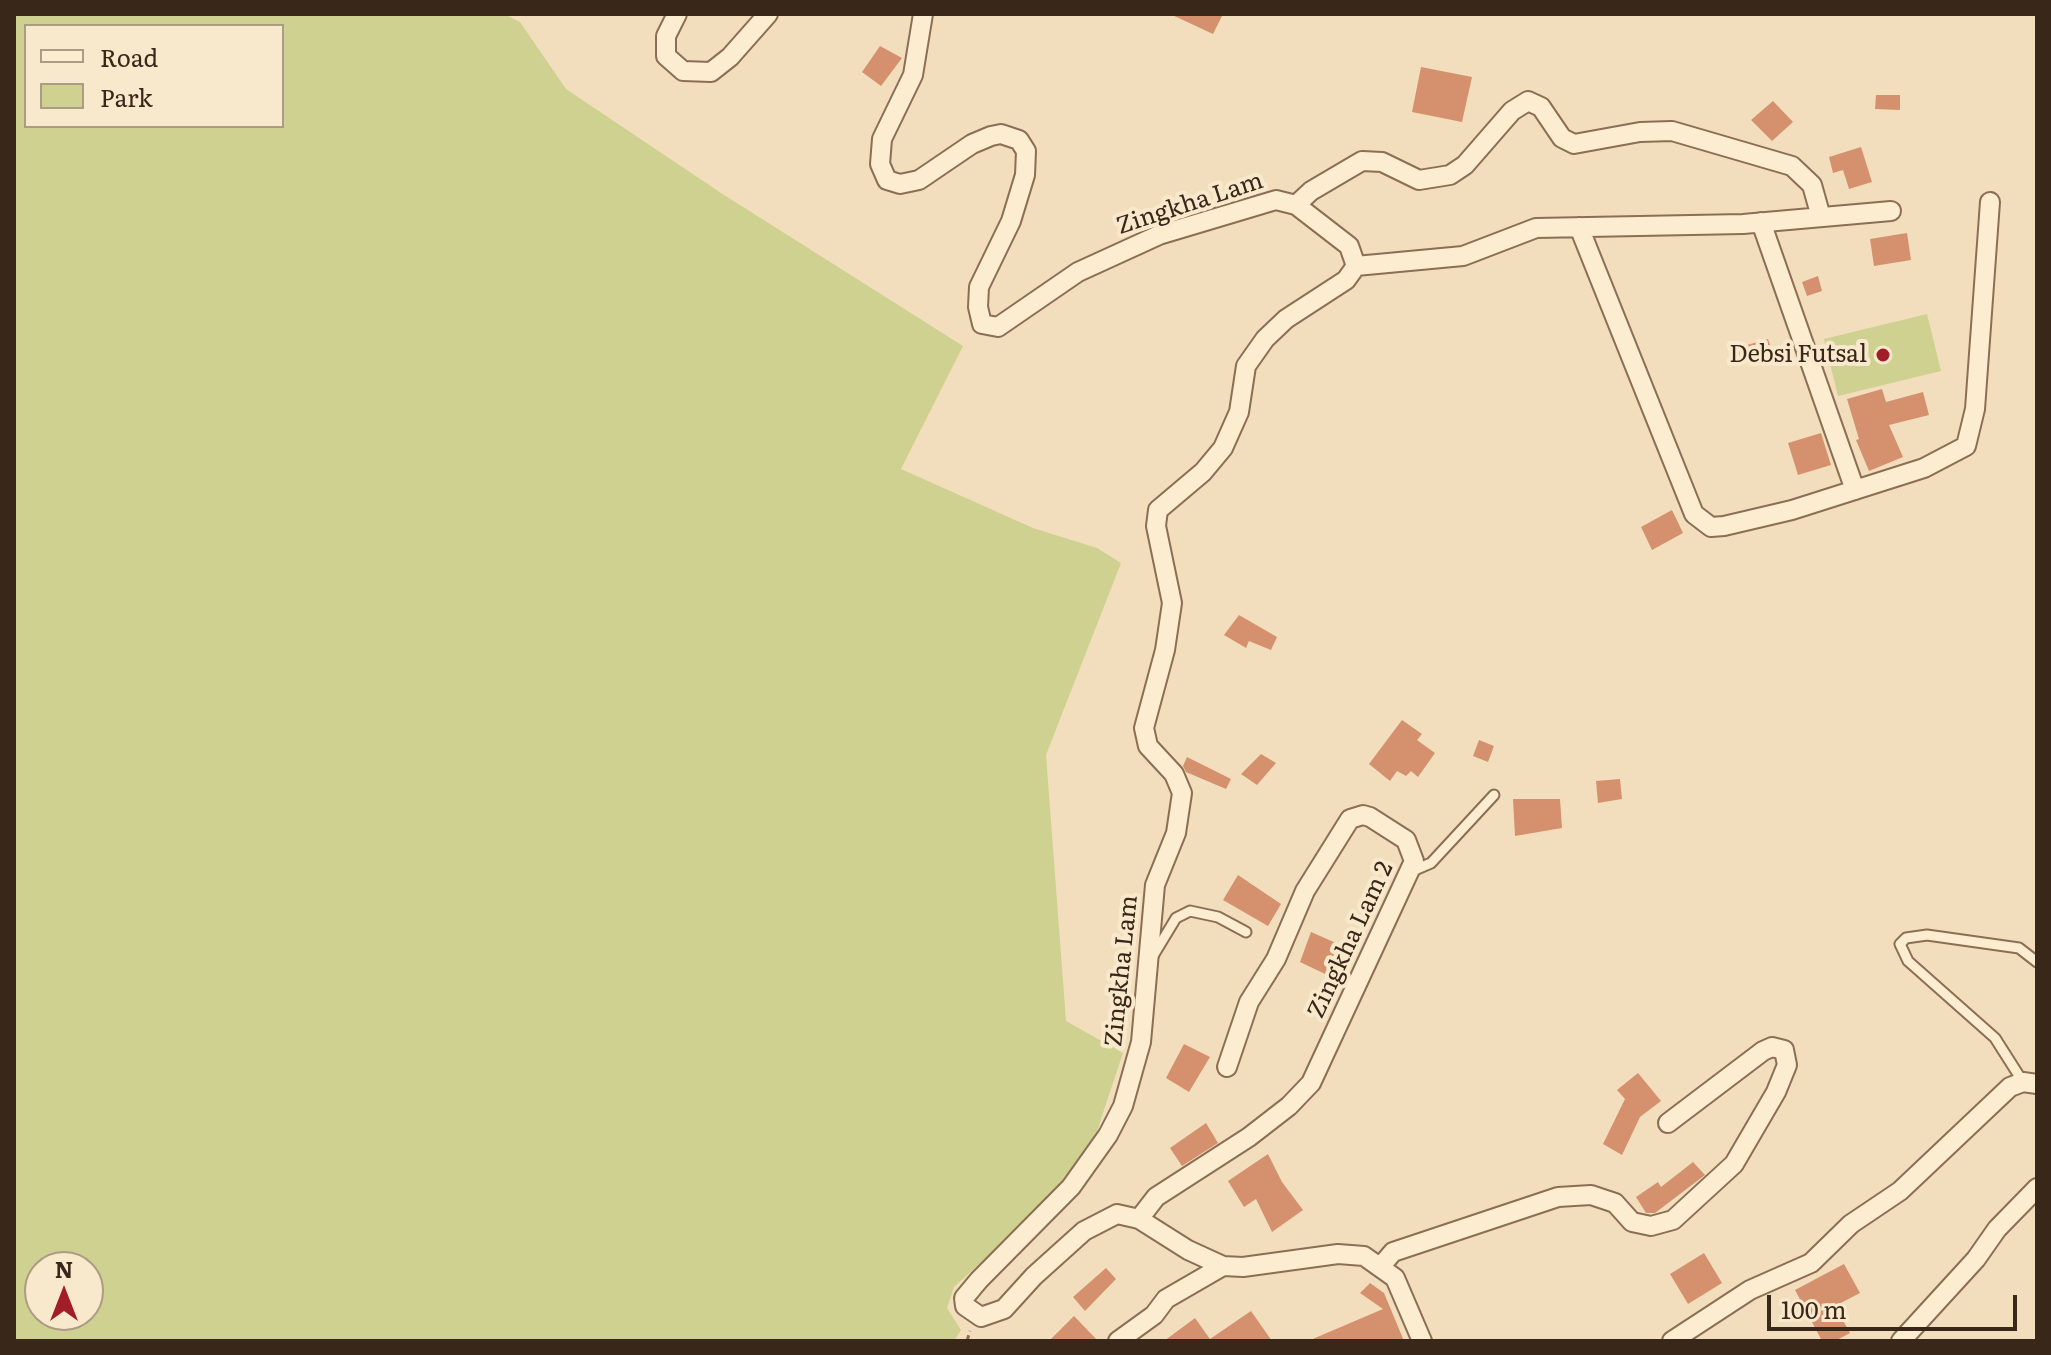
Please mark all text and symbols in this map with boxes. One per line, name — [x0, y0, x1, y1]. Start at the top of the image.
legend — [24, 24, 284, 128]
text: Road — [100, 39, 158, 74]
text: Park — [100, 79, 153, 114]
street label: Zingkha Lam — [1113, 167, 1267, 241]
place label: Debsi Futsal — [1729, 341, 1867, 369]
marker: Debsi Futsal — [1874, 346, 1892, 364]
street label: Zingkha Lam 2 — [1302, 857, 1400, 1023]
street label: Zingkha Lam — [1100, 894, 1144, 1048]
north arrow — [24, 1251, 104, 1331]
text: N — [55, 1252, 73, 1285]
scale bar — [1771, 1279, 2021, 1329]
text: 100 m — [1781, 1291, 1847, 1326]

